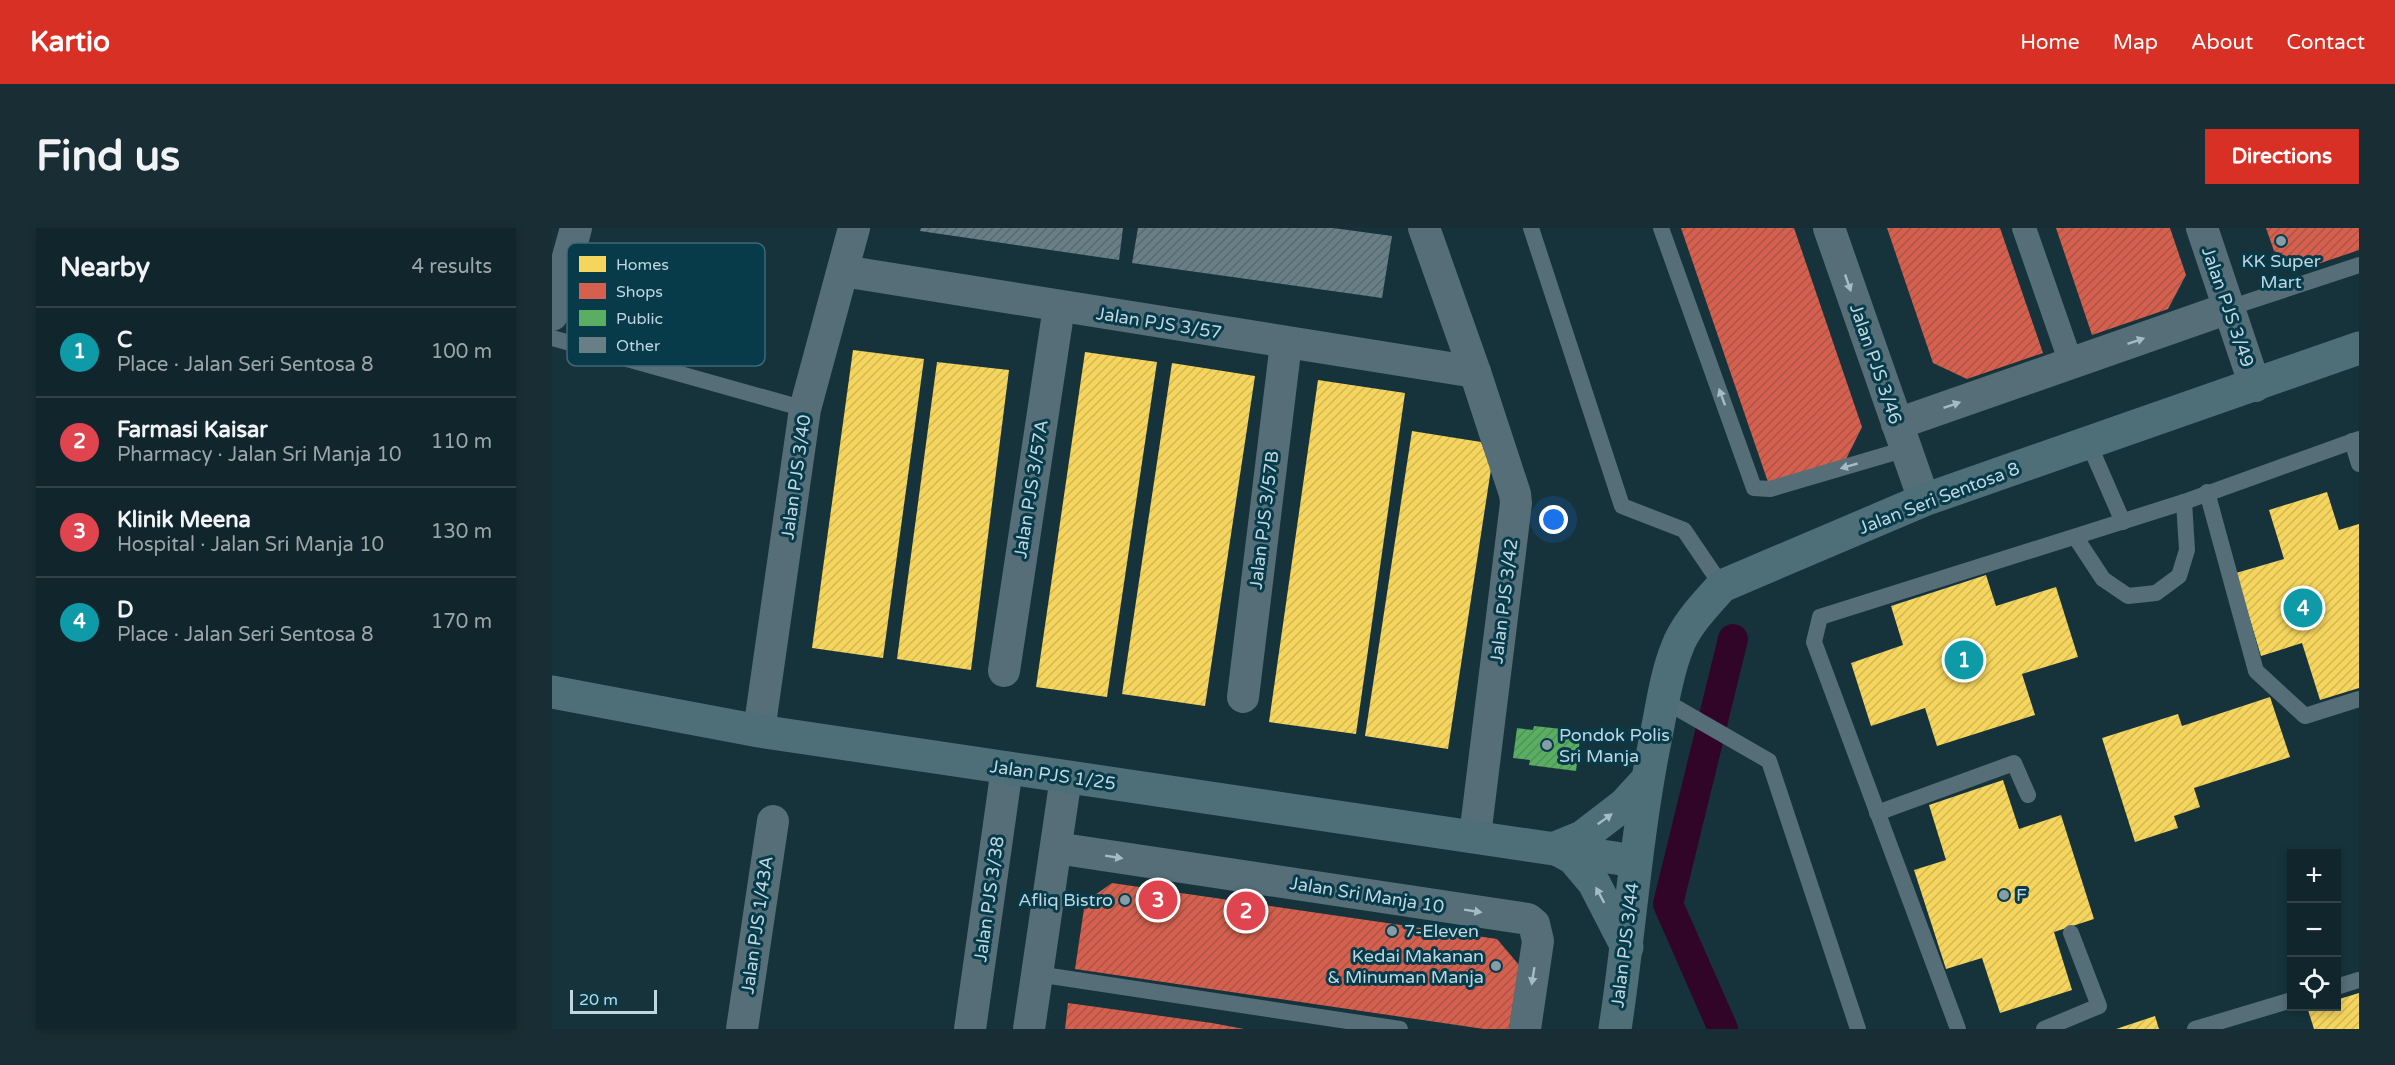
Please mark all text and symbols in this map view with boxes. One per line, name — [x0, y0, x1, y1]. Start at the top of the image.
text: Kartio — [30, 25, 110, 59]
text: Home — [2020, 30, 2080, 55]
text: Map — [2113, 30, 2158, 55]
text: About — [2191, 30, 2253, 55]
text: Contact — [2286, 30, 2365, 55]
button: Directions — [2205, 129, 2359, 184]
text: Find us — [36, 131, 180, 182]
marker: KK Super Mart — [2274, 234, 2288, 248]
legend — [567, 243, 765, 366]
street label: Jalan PJS 3/49 — [2197, 244, 2259, 370]
place label: KK Super Mart — [2241, 250, 2321, 293]
text: Nearby — [60, 252, 150, 283]
text: 4 results — [412, 255, 492, 279]
text: Homes — [616, 255, 669, 275]
one-way arrow — [1843, 274, 1853, 292]
text: Shops — [616, 282, 663, 302]
street label: Jalan PJS 3/46 — [1845, 301, 1907, 427]
street label: Jalan PJS 3/57 — [1095, 302, 1223, 344]
text: Public — [616, 309, 663, 329]
text: C — [117, 327, 132, 353]
one-way arrow — [2127, 335, 2145, 345]
text: Other — [616, 336, 661, 356]
text: 1 — [73, 340, 86, 364]
text: 100 m — [431, 340, 492, 364]
text: Place · Jalan Seri Sentosa 8 — [117, 353, 374, 377]
one-way arrow — [1716, 388, 1726, 406]
one-way arrow — [1943, 400, 1961, 409]
street label: Jalan PJS 3/40 — [776, 413, 816, 541]
text: Farmasi Kaisar — [117, 417, 268, 443]
street label: Jalan PJS 3/57A — [1009, 418, 1053, 560]
text: 2 — [73, 430, 86, 454]
text: 110 m — [431, 430, 492, 454]
text: Pharmacy · Jalan Sri Manja 10 — [117, 443, 402, 467]
street label: Jalan PJS 3/57B — [1245, 449, 1283, 591]
street label: Jalan Seri Sentosa 8 — [1855, 457, 2023, 539]
one-way arrow — [1840, 462, 1858, 471]
your location — [1539, 505, 1568, 534]
text: Klinik Meena — [117, 507, 251, 533]
text: 3 — [73, 520, 86, 544]
text: 130 m — [431, 520, 492, 544]
text: Hospital · Jalan Sri Manja 10 — [117, 533, 384, 557]
street label: Jalan PJS 3/42 — [1485, 537, 1523, 665]
pin: 4 — [2284, 586, 2322, 631]
text: D — [117, 597, 134, 623]
text: 4 — [73, 610, 86, 634]
text: 170 m — [431, 610, 492, 634]
text: Place · Jalan Seri Sentosa 8 — [117, 623, 374, 647]
pin: 1 — [1944, 638, 1984, 682]
place label: Pondok Polis Sri Manja — [1559, 724, 1670, 767]
marker: Pondok Polis Sri Manja — [1540, 738, 1554, 752]
street label: Jalan PJS 1/25 — [989, 755, 1117, 795]
one-way arrow — [1596, 813, 1612, 825]
street label: Jalan PJS 3/38 — [969, 835, 1009, 963]
map controls — [2287, 849, 2341, 1011]
button: + — [2287, 849, 2341, 903]
one-way arrow — [1104, 852, 1123, 861]
street label: Jalan PJS 1/43A — [736, 855, 778, 995]
street label: Jalan Sri Manja 10 — [1288, 872, 1446, 918]
pin: 3 — [1138, 878, 1178, 922]
street label: Jalan PJS 3/44 — [1606, 881, 1644, 1009]
place label: F — [2016, 884, 2027, 906]
one-way arrow — [1596, 886, 1606, 904]
pin: 2 — [1226, 888, 1266, 934]
marker: F — [1997, 888, 2011, 902]
place label: Afliq Bistro — [1018, 889, 1113, 911]
marker: Afliq Bistro — [1118, 893, 1132, 907]
button: − — [2287, 903, 2341, 957]
one-way arrow — [1463, 907, 1482, 916]
place label: 7-Eleven — [1404, 920, 1479, 942]
marker: 7-Eleven — [1385, 924, 1399, 938]
place label: Kedai Makanan & Minuman Manja — [1327, 945, 1484, 988]
button: locate — [2287, 957, 2341, 1011]
marker: Kedai Makanan & Minuman Manja — [1489, 959, 1503, 973]
one-way arrow — [1528, 967, 1537, 986]
scale bar — [570, 987, 657, 1014]
text: 20 m — [579, 990, 618, 1010]

